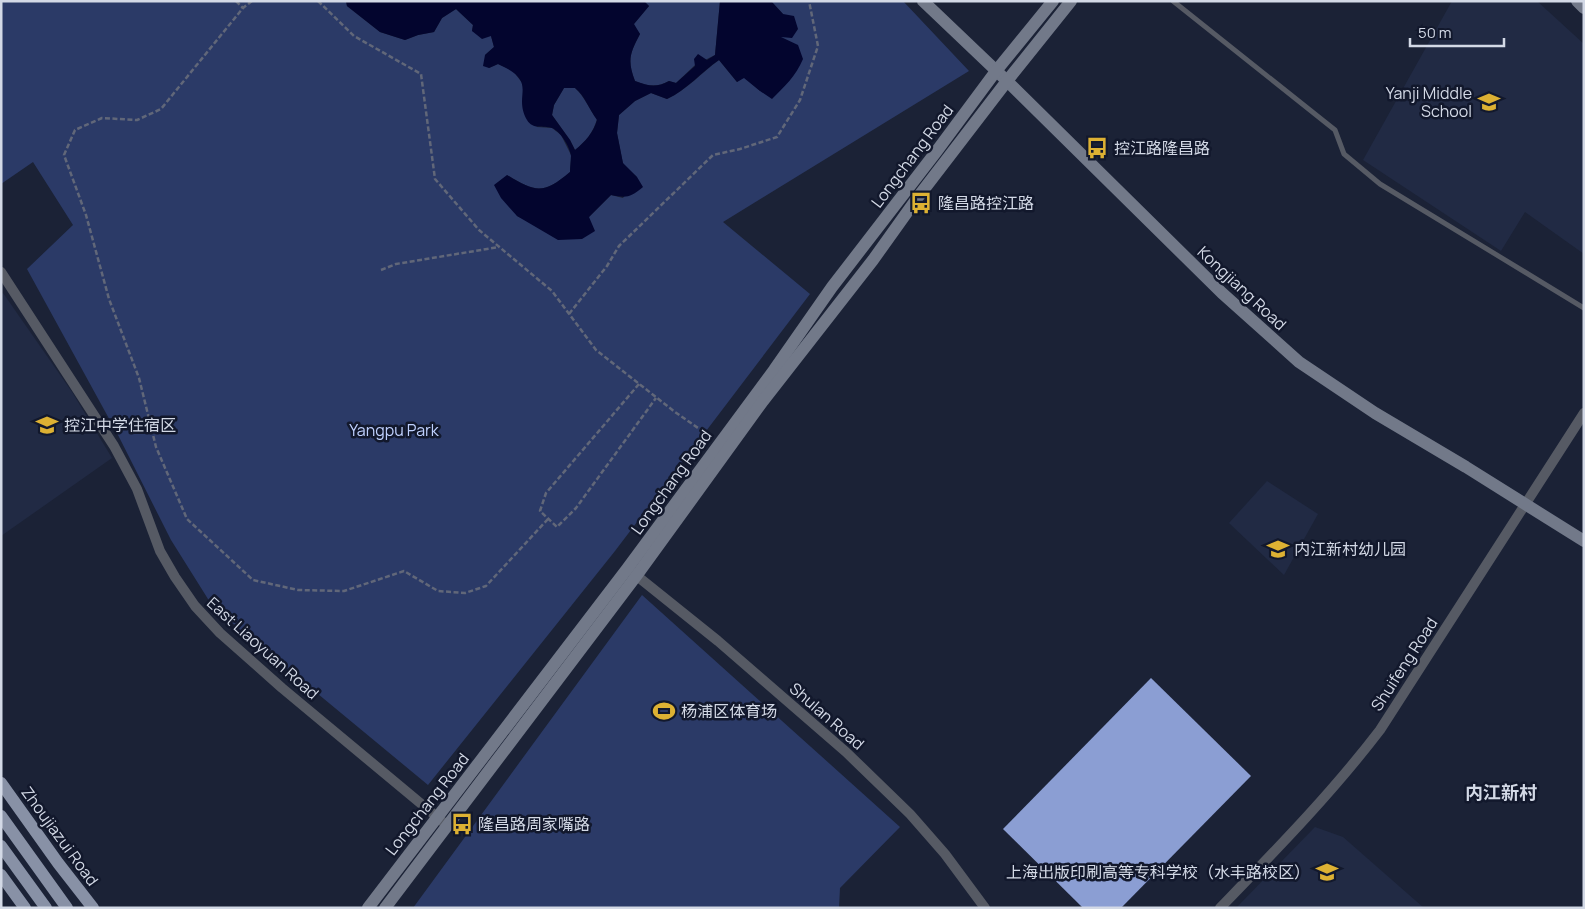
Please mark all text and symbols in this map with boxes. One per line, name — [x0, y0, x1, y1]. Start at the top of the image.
scale bar — [1410, 15, 1504, 47]
text: 50 m — [1418, 22, 1452, 43]
place label: Yanji Middle School — [1386, 82, 1472, 122]
school or university icon: Yanji Middle School — [1476, 89, 1502, 115]
street label: Longchang Road — [866, 100, 958, 212]
bus stop icon: 控江路隆昌路 — [1084, 135, 1110, 161]
place label: 控江路隆昌路 — [1114, 137, 1210, 159]
bus stop icon: 隆昌路控江路 — [908, 190, 934, 216]
place label: 隆昌路控江路 — [938, 192, 1034, 214]
street label: Kongjiang Road — [1193, 241, 1291, 335]
school or university icon: 控江中学住宿区 — [34, 412, 60, 438]
place label: 控江中学住宿区 — [64, 414, 176, 436]
park label: Yangpu Park — [349, 419, 440, 441]
street label: Longchang Road — [626, 425, 716, 539]
school or university icon: 内江新村幼儿园 — [1265, 536, 1291, 562]
place label: 内江新村幼儿园 — [1294, 538, 1406, 560]
street label: East Liaoyuan Road — [202, 592, 324, 704]
street label: Shuifeng Road — [1366, 613, 1442, 715]
street label: Shulan Road — [785, 677, 869, 755]
sports icon: 杨浦区体育场 — [651, 698, 677, 724]
place label: 杨浦区体育场 — [681, 700, 777, 722]
street label: Longchang Road — [380, 748, 474, 860]
district label: 内江新村 — [1465, 780, 1537, 804]
street label: Zhoujiazui Road — [16, 782, 104, 890]
bus stop icon: 隆昌路周家嘴路 — [449, 811, 475, 837]
place label: 隆昌路周家嘴路 — [478, 813, 590, 835]
school or university icon: 上海出版印刷高等专科学校（水丰路校区） — [1314, 859, 1340, 885]
place label: 上海出版印刷高等专科学校（水丰路校区） — [1006, 861, 1310, 883]

